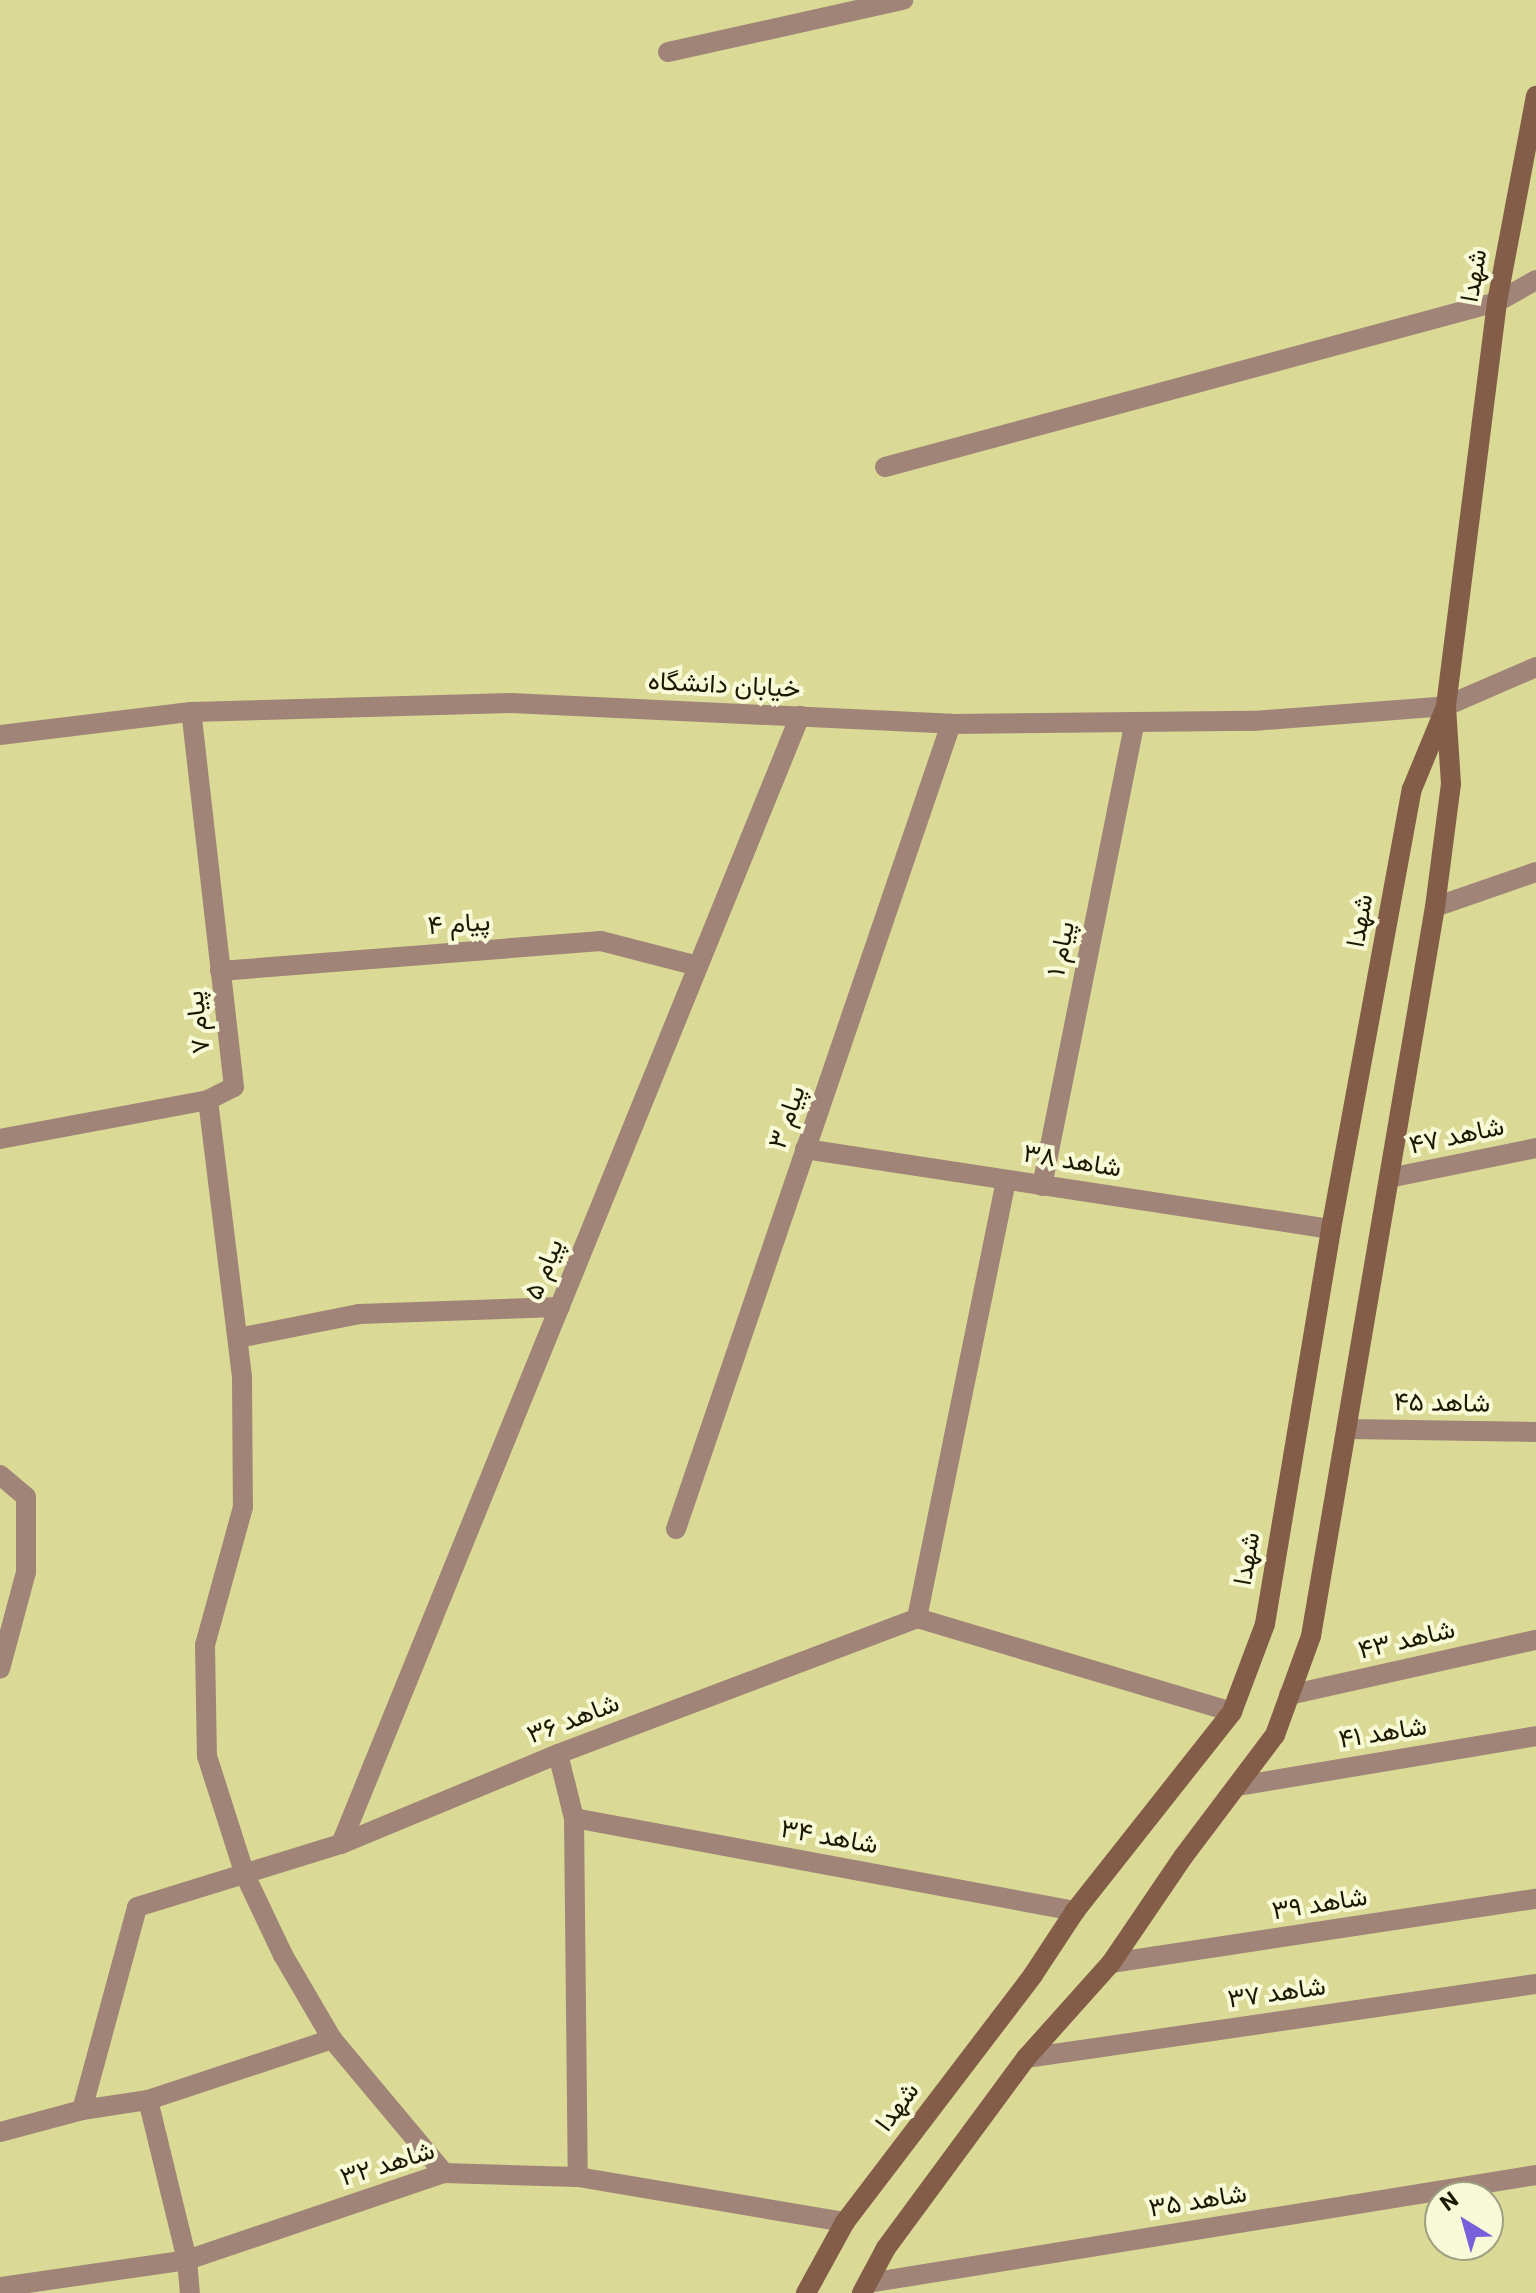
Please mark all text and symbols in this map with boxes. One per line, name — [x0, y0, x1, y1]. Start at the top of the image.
street label: شهدا — [1456, 247, 1496, 305]
street label: خیابان دانشگاه — [647, 667, 801, 707]
street label: شهدا — [1342, 892, 1382, 950]
street label: پیام ۴ — [427, 908, 491, 944]
street label: پیام ۱ — [1042, 919, 1084, 979]
street label: پیام ۷ — [181, 989, 219, 1055]
street label: پیام ۳ — [764, 1082, 814, 1154]
street label: شاهد ۴۷ — [1407, 1113, 1507, 1163]
street label: شاهد ۳۸ — [1021, 1140, 1123, 1186]
street label: پیام ۵ — [520, 1235, 572, 1305]
street label: شاهد ۴۵ — [1394, 1389, 1490, 1421]
street label: شهدا — [1229, 1530, 1269, 1588]
street label: شاهد ۴۳ — [1356, 1616, 1458, 1668]
street label: شاهد ۳۶ — [524, 1689, 624, 1753]
street label: شاهد ۴۱ — [1337, 1713, 1429, 1757]
street label: شاهد ۳۴ — [778, 1815, 880, 1863]
street label: شاهد ۳۹ — [1270, 1883, 1370, 1929]
street label: شاهد ۳۷ — [1226, 1973, 1328, 2017]
street label: شهدا — [871, 2077, 927, 2139]
street label: شاهد ۳۲ — [337, 2137, 439, 2195]
street label: شاهد ۳۵ — [1147, 2180, 1249, 2226]
north arrow — [1424, 2181, 1504, 2261]
text: N — [1434, 2184, 1467, 2222]

